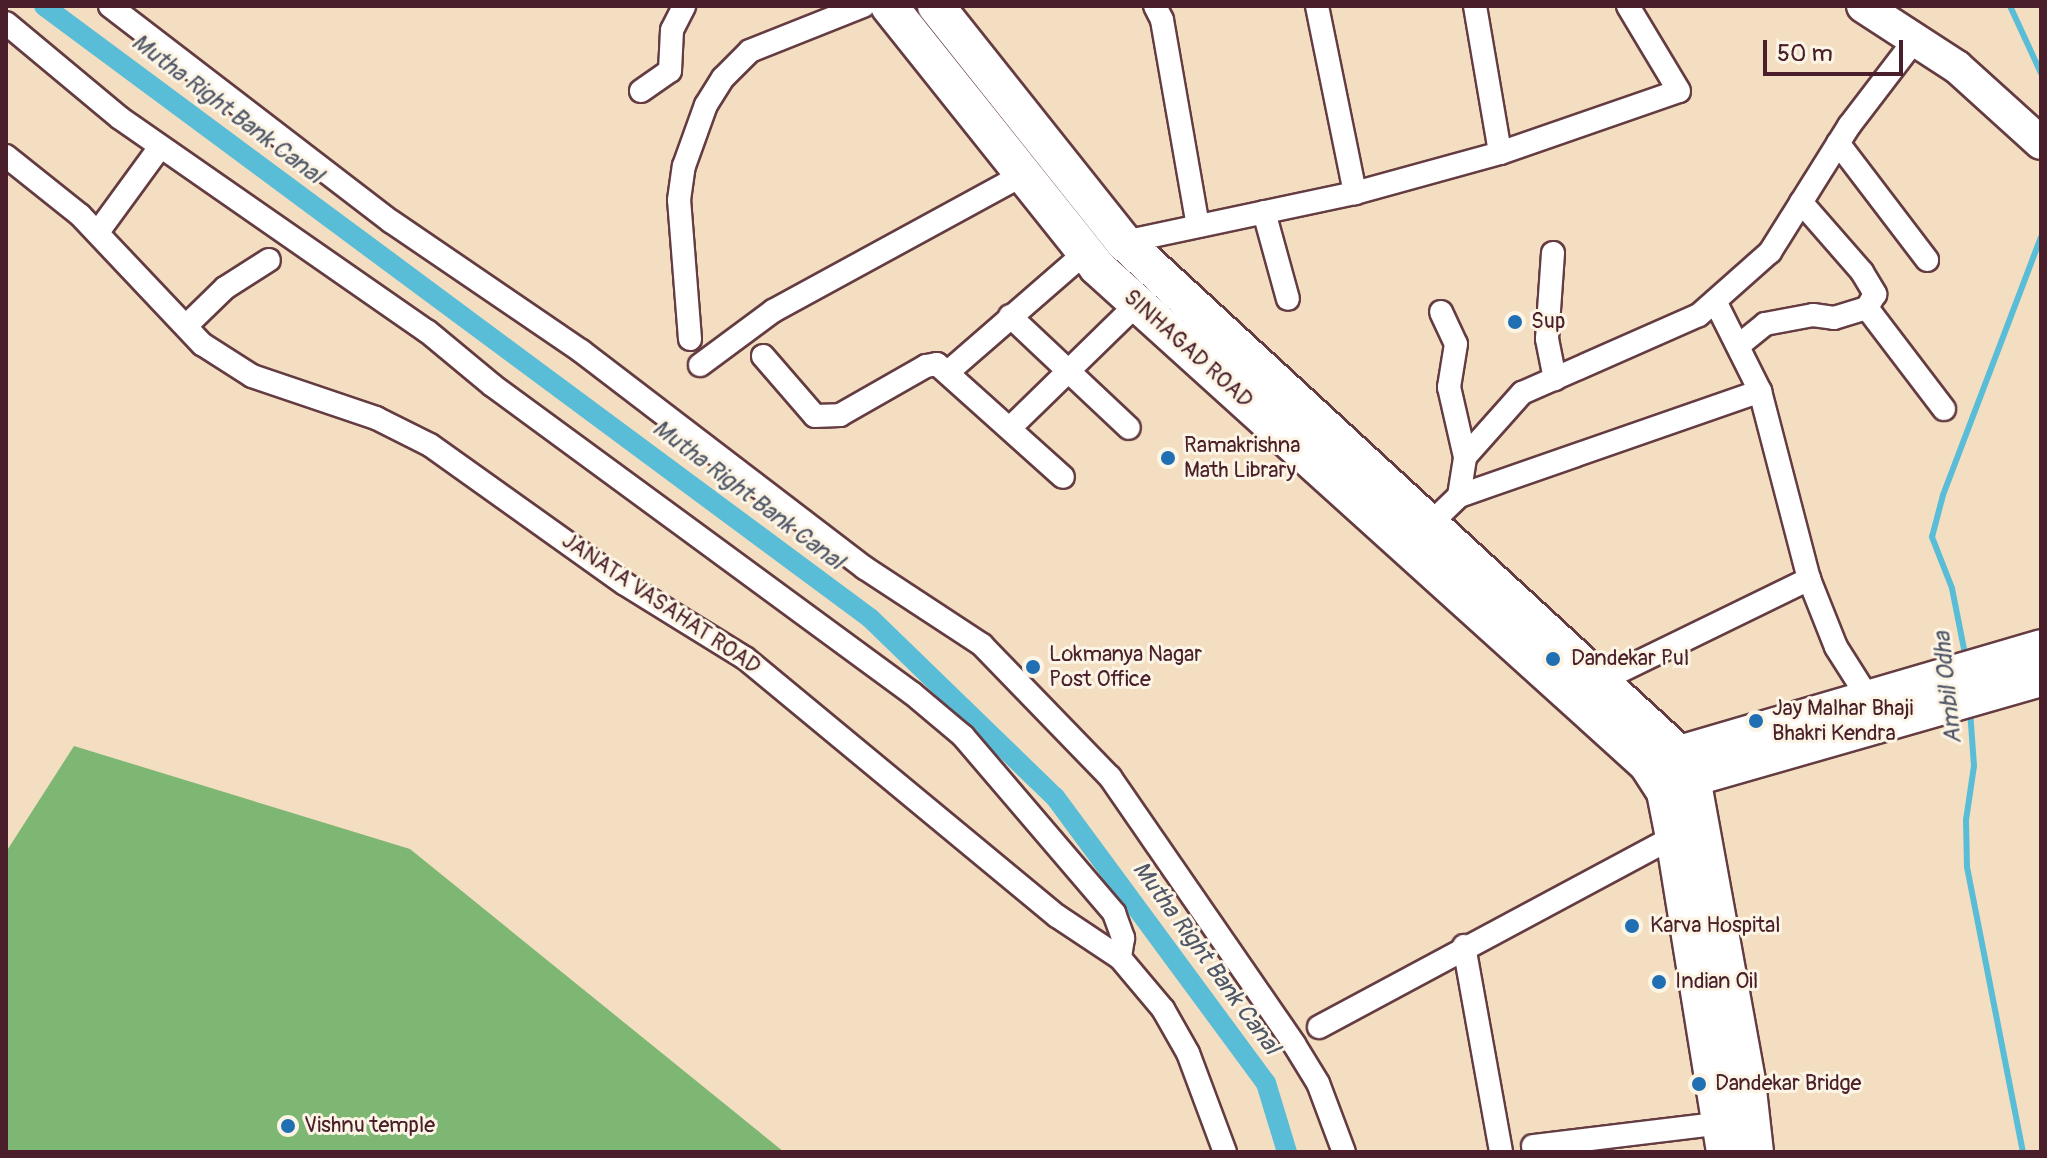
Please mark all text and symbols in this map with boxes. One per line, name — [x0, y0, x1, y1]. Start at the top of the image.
scale bar — [1767, 24, 1907, 74]
water label: Mutha Right Bank Canal — [126, 28, 328, 190]
text: 50 m — [1777, 39, 1833, 68]
street label: SINHAGAD ROAD — [1118, 284, 1258, 414]
place label: Sup — [1531, 309, 1565, 335]
marker: Sup — [1506, 313, 1524, 331]
water label: Mutha Right Bank Canal — [647, 414, 849, 576]
place label: Ramakrishna Math Library — [1184, 432, 1301, 484]
marker: Ramakrishna Math Library — [1159, 449, 1177, 467]
street label: JANATA VASAHAT ROAD — [557, 528, 765, 680]
water label: Ambil Odha — [1928, 630, 1968, 746]
place label: Lokmanya Nagar Post Office — [1049, 641, 1202, 692]
place label: Dandekar Pul — [1571, 646, 1689, 672]
marker: Dandekar Pul — [1542, 648, 1564, 670]
marker: Lokmanya Nagar Post Office — [1024, 658, 1042, 676]
place label: Jay Malhar Bhaji Bhakri Kendra — [1772, 695, 1913, 746]
marker: Jay Malhar Bhaji Bhakri Kendra — [1747, 712, 1765, 730]
water label: Mutha Right Bank Canal — [1126, 856, 1286, 1060]
place label: Karva Hospital — [1650, 913, 1780, 939]
marker: Karva Hospital — [1621, 915, 1643, 937]
place label: Indian Oil — [1675, 969, 1758, 995]
marker: Indian Oil — [1650, 973, 1668, 991]
place label: Dandekar Bridge — [1715, 1071, 1861, 1097]
marker: Dandekar Bridge — [1690, 1075, 1708, 1093]
place label: Vishnu temple — [304, 1113, 435, 1139]
marker: Vishnu temple — [279, 1117, 297, 1135]

